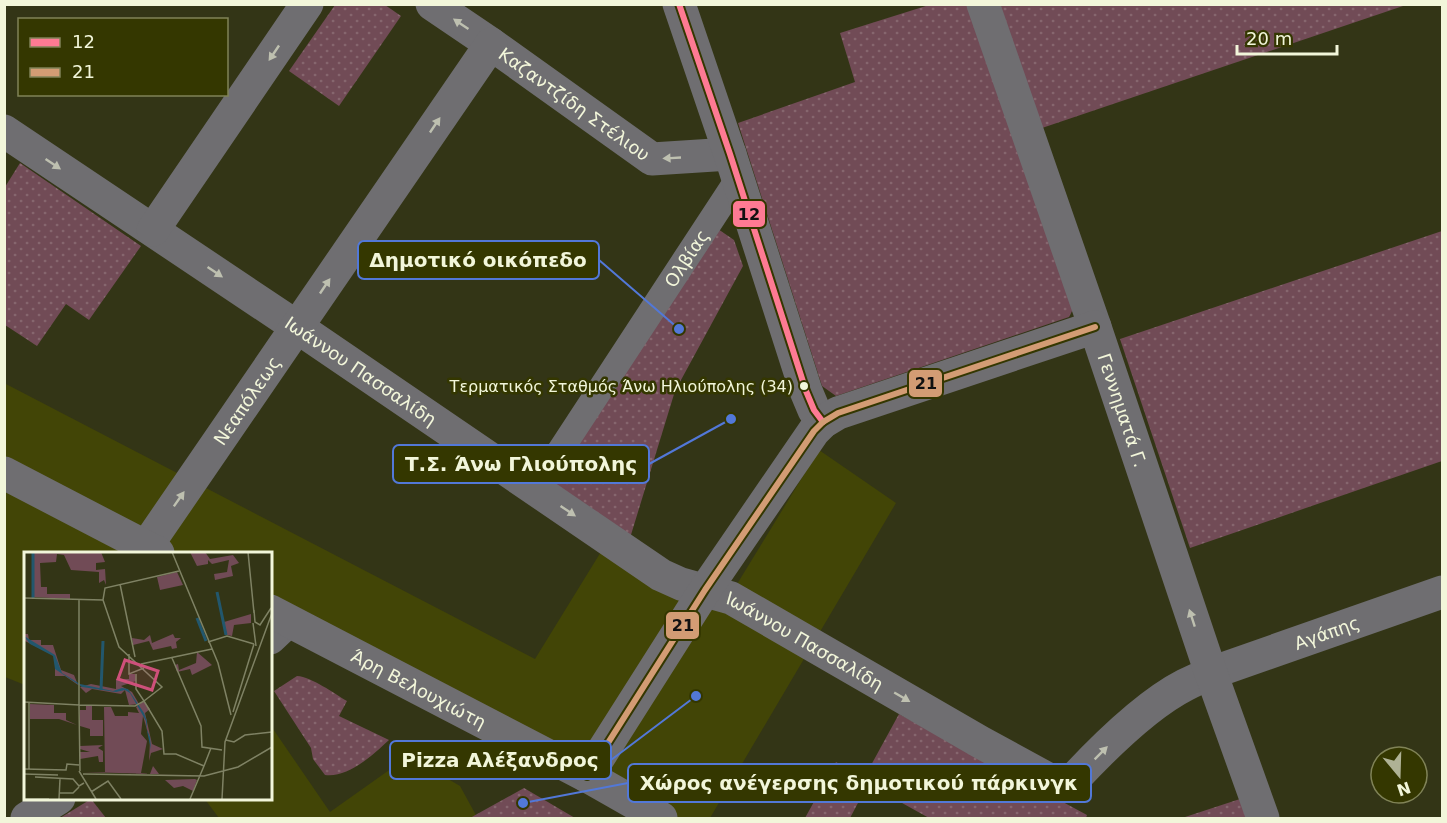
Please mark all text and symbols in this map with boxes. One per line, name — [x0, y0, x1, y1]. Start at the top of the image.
legend — [18, 18, 228, 96]
one-way arrow — [454, 18, 470, 30]
scale bar — [1237, 18, 1338, 56]
text: 20 m — [1246, 28, 1292, 49]
text: 12 — [72, 31, 95, 52]
street label: Καζαντζίδη Στέλιου — [495, 43, 654, 165]
one-way arrow — [268, 44, 280, 60]
text: 21 — [72, 61, 95, 82]
one-way arrow — [429, 117, 440, 133]
one-way arrow — [662, 153, 681, 162]
one-way arrow — [45, 158, 61, 169]
line badge: 12 — [732, 200, 766, 228]
text: 12 — [738, 205, 760, 224]
street label: Ολβίας — [660, 225, 713, 291]
callout: Δημοτικό οικόπεδο — [358, 241, 599, 279]
text: Δημοτικό οικόπεδο — [369, 248, 587, 272]
one-way arrow — [207, 266, 223, 277]
one-way arrow — [320, 278, 331, 294]
street label: Ιωάννου Πασσαλίδη — [281, 312, 441, 430]
street label: Γεννηματά Γ. — [1094, 350, 1152, 470]
street label: Νεαπόλεως — [209, 352, 284, 449]
line badge: 21 — [908, 369, 943, 398]
text: 21 — [915, 374, 937, 393]
place label: Τερματικός Σταθμός Άνω Ηλιούπολης (34) — [449, 377, 793, 396]
marker: Τερματικός Σταθμός Άνω Ηλιούπολης (34) — [798, 380, 810, 392]
callout: Τ.Σ. Άνω Γλιούπολης — [393, 445, 649, 483]
text: Τ.Σ. Άνω Γλιούπολης — [405, 452, 637, 476]
one-way arrow — [173, 491, 185, 507]
one-way arrow — [559, 505, 575, 517]
inset map — [24, 552, 272, 799]
street label: Ιωάννου Πασσαλίδη — [724, 587, 887, 694]
one-way arrow — [1187, 609, 1197, 627]
line badge: 21 — [665, 611, 700, 640]
street label: Αγάπης — [1291, 611, 1362, 654]
text: 21 — [672, 616, 694, 635]
street label: Άρη Βελουχιώτη — [348, 645, 490, 732]
one-way arrow — [893, 692, 910, 702]
callout: Pizza Αλέξανδρος — [390, 741, 611, 779]
north arrow — [1369, 745, 1429, 805]
one-way arrow — [1093, 746, 1107, 760]
text: Pizza Αλέξανδρος — [401, 748, 599, 772]
callout: Χώρος ανέγερσης δημοτικού πάρκινγκ — [628, 764, 1091, 802]
text: Χώρος ανέγερσης δημοτικού πάρκινγκ — [640, 771, 1078, 795]
text: N — [1394, 778, 1413, 800]

